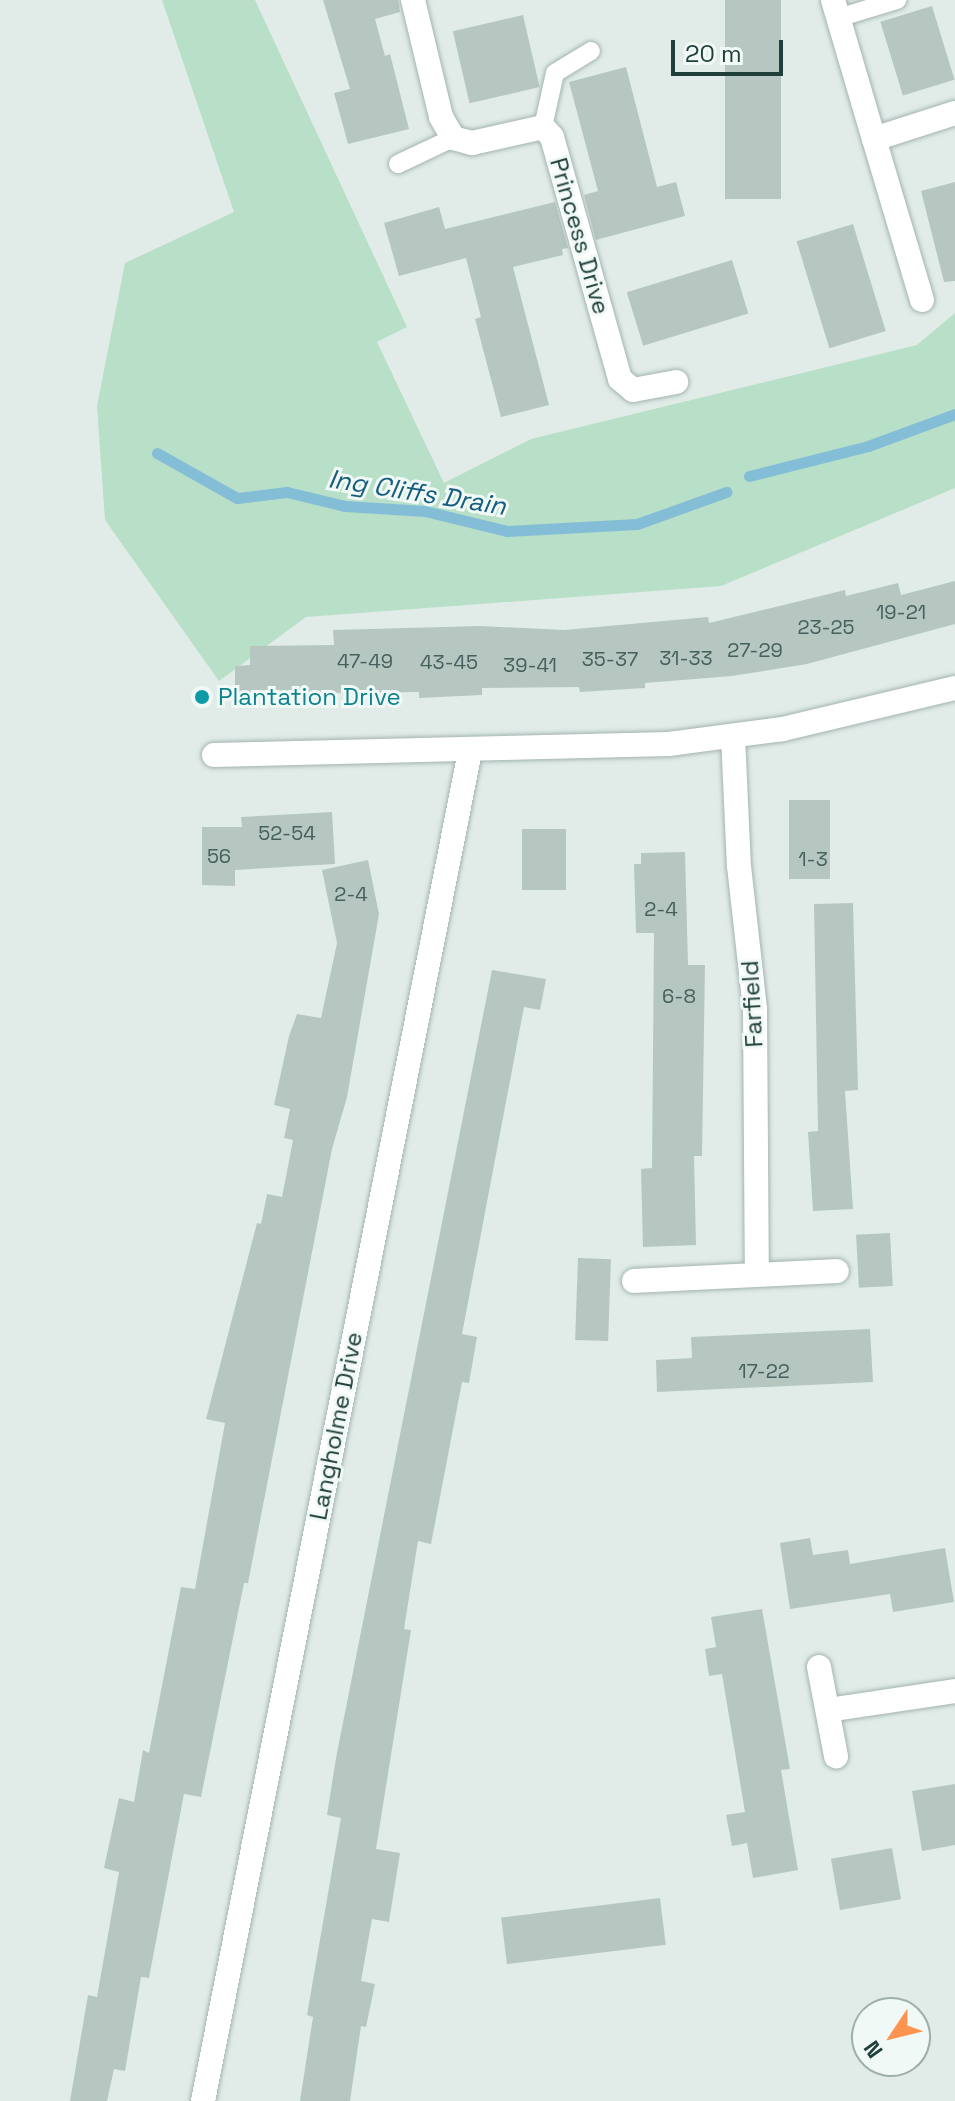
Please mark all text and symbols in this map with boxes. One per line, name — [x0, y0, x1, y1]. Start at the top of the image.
scale bar — [675, 24, 787, 74]
text: 20 m — [685, 38, 742, 69]
street label: Princess Drive — [544, 154, 616, 318]
water label: Ing Cliffs Drain — [326, 464, 508, 522]
house number: 19-21 — [876, 600, 926, 624]
house number: 23-25 — [797, 615, 855, 639]
house number: 27-29 — [727, 638, 783, 662]
house number: 31-33 — [659, 646, 713, 670]
house number: 35-37 — [582, 647, 638, 671]
house number: 47-49 — [337, 649, 393, 673]
house number: 43-45 — [420, 650, 478, 674]
house number: 39-41 — [503, 653, 557, 677]
place label: Plantation Drive — [218, 683, 401, 711]
marker: Plantation Drive — [193, 688, 211, 706]
house number: 52-54 — [258, 821, 316, 845]
house number: 56 — [207, 844, 231, 868]
house number: 1-3 — [798, 847, 828, 871]
house number: 2-4 — [334, 882, 368, 906]
house number: 2-4 — [644, 897, 678, 921]
street label: Farfield — [735, 960, 769, 1048]
house number: 6-8 — [662, 984, 696, 1008]
street label: Langholme Drive — [304, 1330, 368, 1522]
house number: 17-22 — [738, 1359, 790, 1383]
north arrow — [851, 1997, 931, 2077]
text: N — [857, 2036, 889, 2064]

